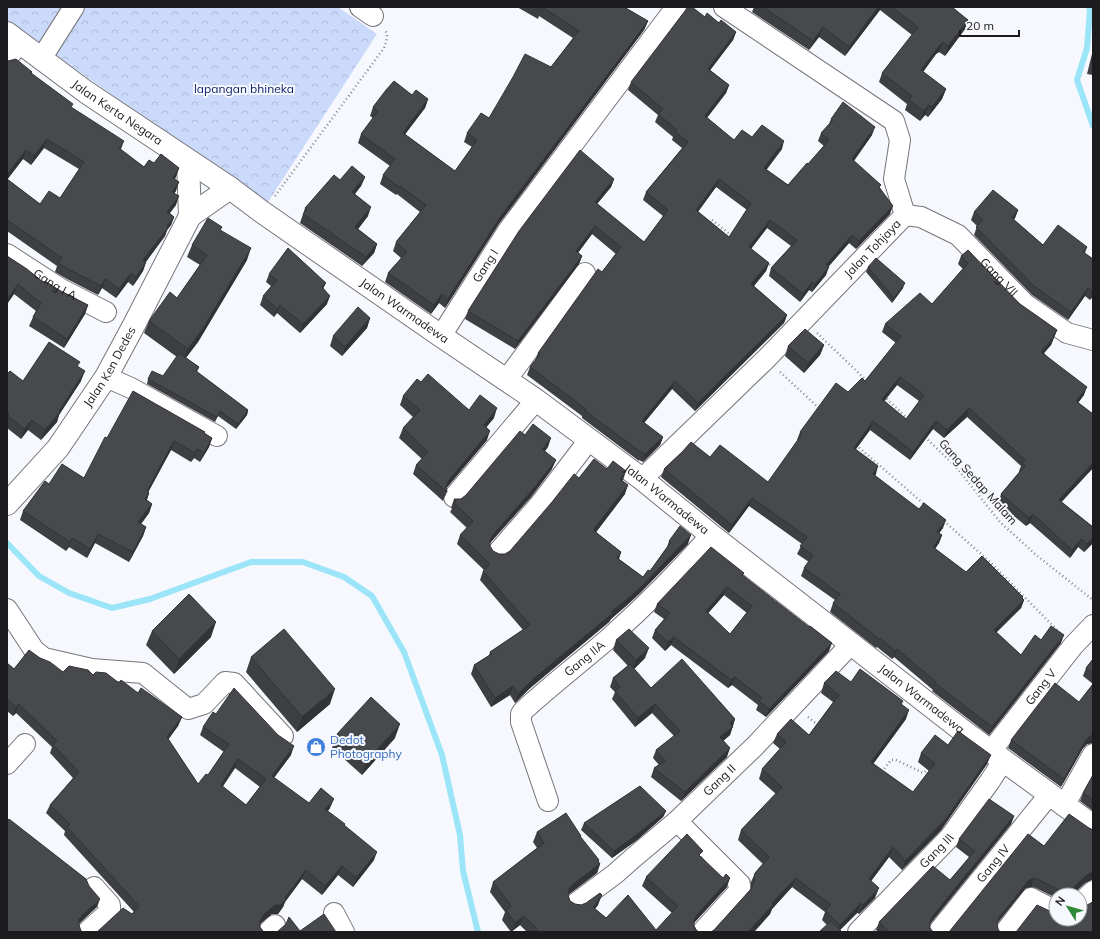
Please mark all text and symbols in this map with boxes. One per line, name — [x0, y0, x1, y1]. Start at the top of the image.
scale bar — [960, 12, 1019, 38]
text: 20 m — [966, 18, 994, 33]
street label: Jalan Kerta Negara — [69, 76, 166, 148]
park label: lapangan bhineka — [194, 81, 294, 96]
street label: Jalan Tohjaya — [841, 216, 904, 280]
street label: Gang I — [469, 246, 501, 285]
street label: Gang VII — [977, 254, 1021, 299]
street label: Gang I A — [31, 265, 80, 303]
street label: Jalan Warmadewa — [358, 274, 452, 346]
street label: Jalan Ken Dedes — [80, 324, 139, 410]
street label: Gang Sedap Malam — [936, 436, 1021, 528]
street label: Jalan Warmadewa — [621, 460, 712, 537]
street label: Gang IIA — [561, 637, 608, 679]
street label: Jalan Warmadewa — [876, 660, 968, 737]
street label: Gang V — [1022, 665, 1060, 708]
place label: Dedot Photography — [330, 732, 403, 761]
shop icon: Dedot Photography — [305, 736, 327, 758]
street label: Gang II — [700, 761, 739, 799]
street label: Gang III — [916, 831, 957, 871]
street label: Gang IV — [973, 841, 1013, 885]
north arrow — [1048, 887, 1088, 927]
text: N — [1052, 893, 1068, 909]

